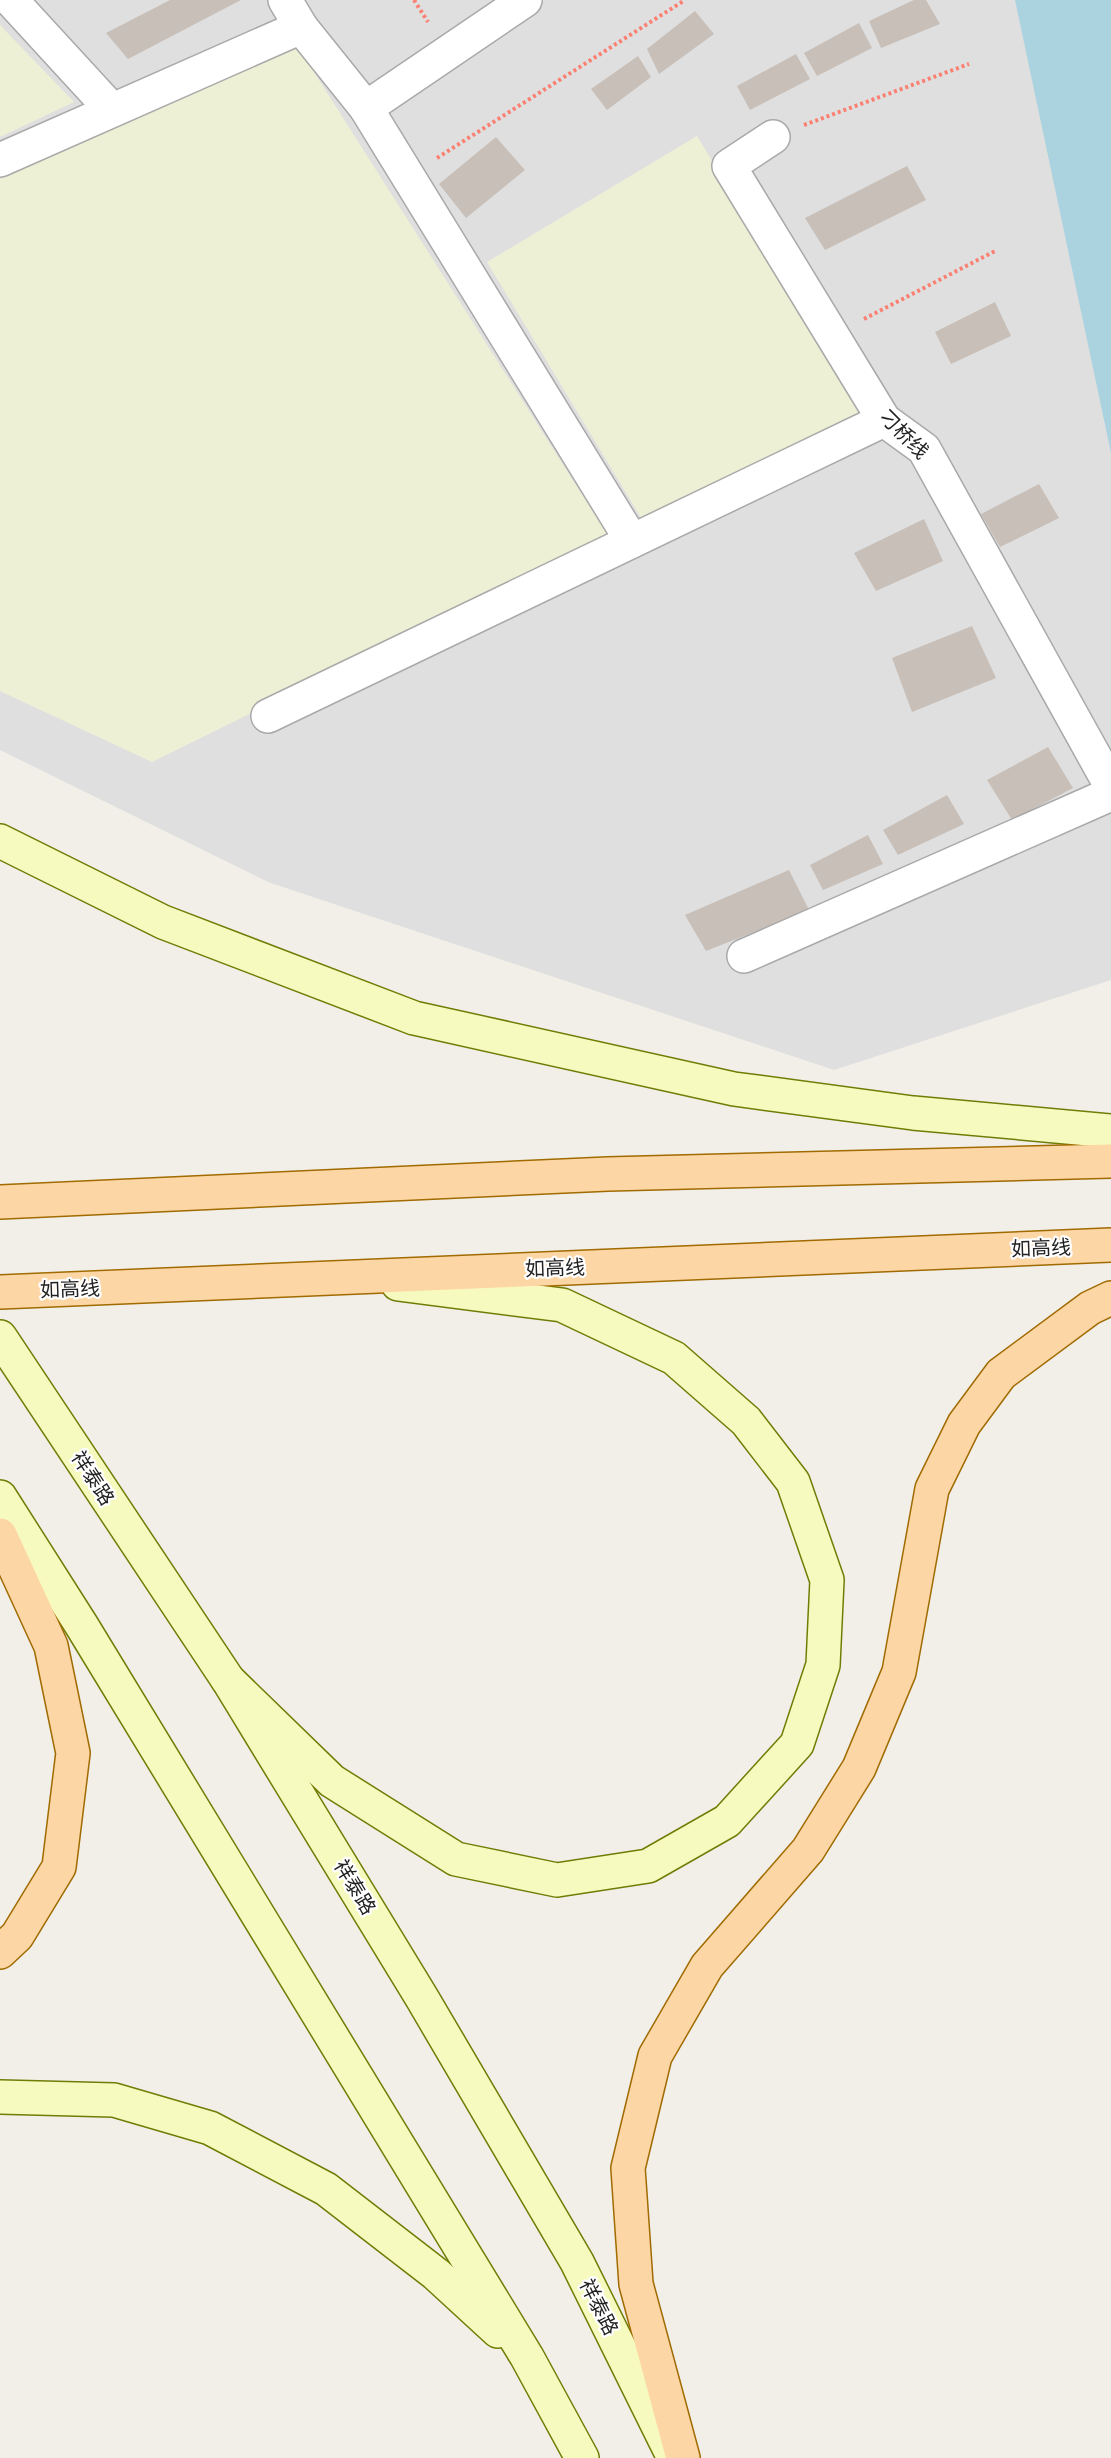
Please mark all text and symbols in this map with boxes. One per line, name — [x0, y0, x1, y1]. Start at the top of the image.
street label: 刁桥线 — [874, 403, 935, 464]
street label: 如高线 — [1011, 1233, 1071, 1262]
street label: 如高线 — [525, 1253, 585, 1282]
street label: 如高线 — [40, 1274, 100, 1303]
street label: 祥泰路 — [66, 1445, 121, 1510]
street label: 祥泰路 — [328, 1854, 382, 1919]
street label: 祥泰路 — [574, 2274, 625, 2340]

